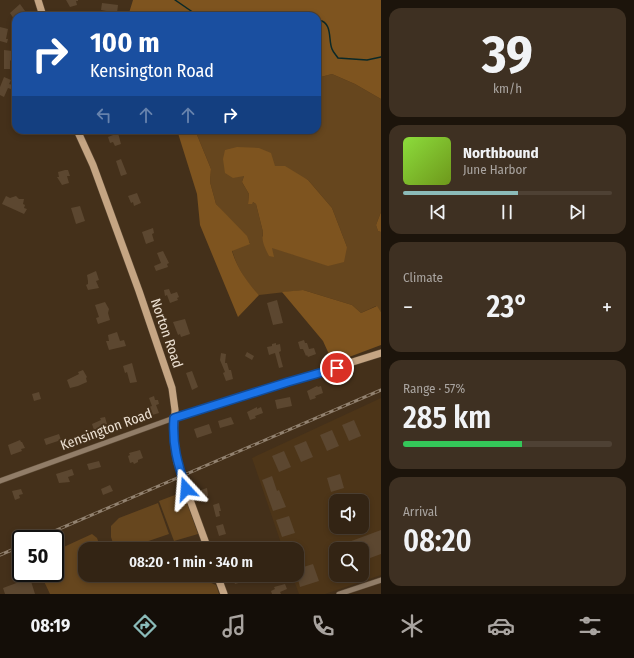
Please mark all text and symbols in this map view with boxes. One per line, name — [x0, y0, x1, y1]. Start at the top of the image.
text: 39 — [482, 23, 533, 86]
text: 100 m — [90, 26, 160, 59]
icon: right — [24, 28, 76, 80]
text: Kensington Road — [90, 60, 214, 82]
text: km/h — [493, 81, 522, 96]
icon: left — [93, 104, 115, 126]
icon: ahead — [135, 104, 157, 126]
icon: ahead — [177, 104, 199, 126]
icon: right — [219, 104, 241, 126]
text: Northbound — [463, 144, 539, 162]
text: June Harbor — [463, 162, 527, 177]
icon: previous — [427, 201, 449, 223]
icon: pause — [496, 201, 518, 223]
icon: next — [566, 201, 588, 223]
text: Climate — [403, 270, 443, 285]
text: 23° — [487, 289, 528, 325]
text: − — [403, 294, 413, 321]
text: + — [602, 294, 612, 321]
street label: Norton Road — [147, 296, 186, 370]
pin — [320, 351, 354, 385]
icon: arrive — [326, 357, 348, 379]
text: Range · 57% — [403, 381, 465, 396]
text: 285 km — [403, 400, 491, 436]
street label: Kensington Road — [58, 405, 154, 454]
position arrow — [165, 468, 207, 510]
map controls — [329, 494, 369, 582]
button: sound — [329, 494, 369, 534]
text: Arrival — [403, 504, 437, 519]
text: 08:20 — [403, 523, 472, 559]
speed limit sign: 50 — [12, 530, 64, 582]
button: search — [329, 542, 369, 582]
text: 08:20 · 1 min · 340 m — [129, 553, 253, 571]
icon: directions — [131, 612, 159, 640]
icon: music — [220, 612, 248, 640]
icon: phone — [309, 612, 337, 640]
icon: climate — [398, 612, 426, 640]
icon: car — [487, 612, 515, 640]
icon: filters — [576, 612, 604, 640]
text: 08:19 — [30, 615, 70, 637]

